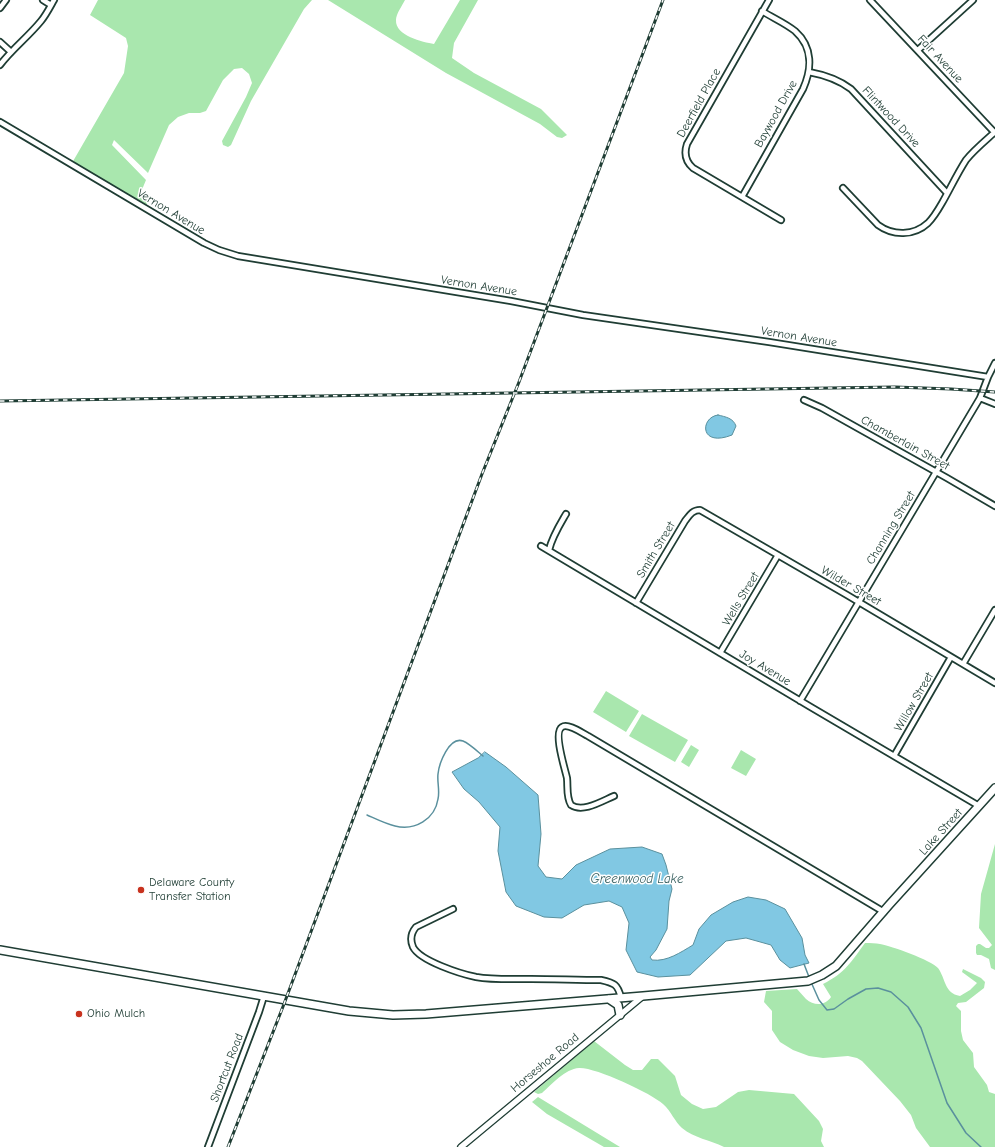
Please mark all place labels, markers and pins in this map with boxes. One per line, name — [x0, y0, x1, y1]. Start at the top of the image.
place label: Delaware County Transfer Station — [149, 876, 234, 904]
marker: Delaware County Transfer Station — [136, 885, 146, 895]
place label: Ohio Mulch — [87, 1007, 145, 1021]
marker: Ohio Mulch — [74, 1009, 84, 1019]

